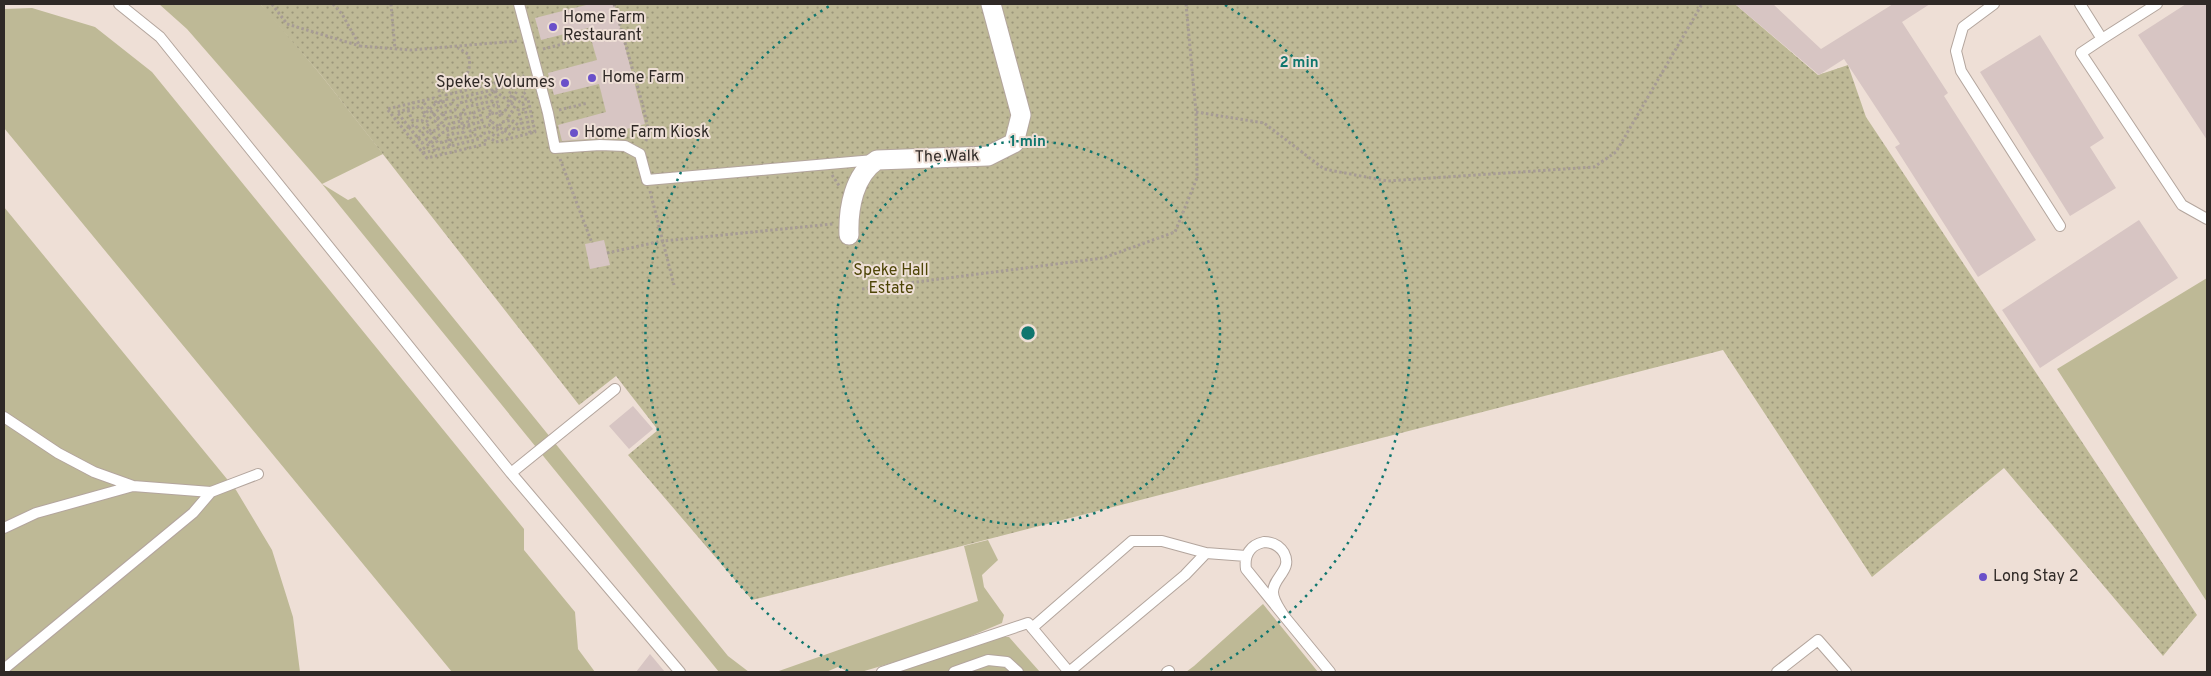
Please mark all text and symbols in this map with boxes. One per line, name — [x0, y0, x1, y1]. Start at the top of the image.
place label: Home Farm Restaurant — [563, 8, 645, 46]
marker: Home Farm Restaurant — [547, 21, 559, 33]
text: 2 min — [1279, 54, 1319, 73]
place label: Home Farm — [602, 68, 684, 88]
marker: Home Farm — [586, 72, 598, 84]
place label: Speke's Volumes — [436, 73, 555, 93]
marker: Speke's Volumes — [559, 77, 571, 89]
place label: Home Farm Kiosk — [584, 123, 709, 143]
marker: Home Farm Kiosk — [568, 127, 580, 139]
text: 1 min — [1010, 133, 1046, 152]
street label: The Walk — [914, 146, 980, 168]
park label: Speke Hall Estate — [853, 261, 929, 299]
centre of rings — [1019, 324, 1037, 342]
place label: Long Stay 2 — [1993, 567, 2079, 587]
marker: Long Stay 2 — [1977, 571, 1989, 583]

